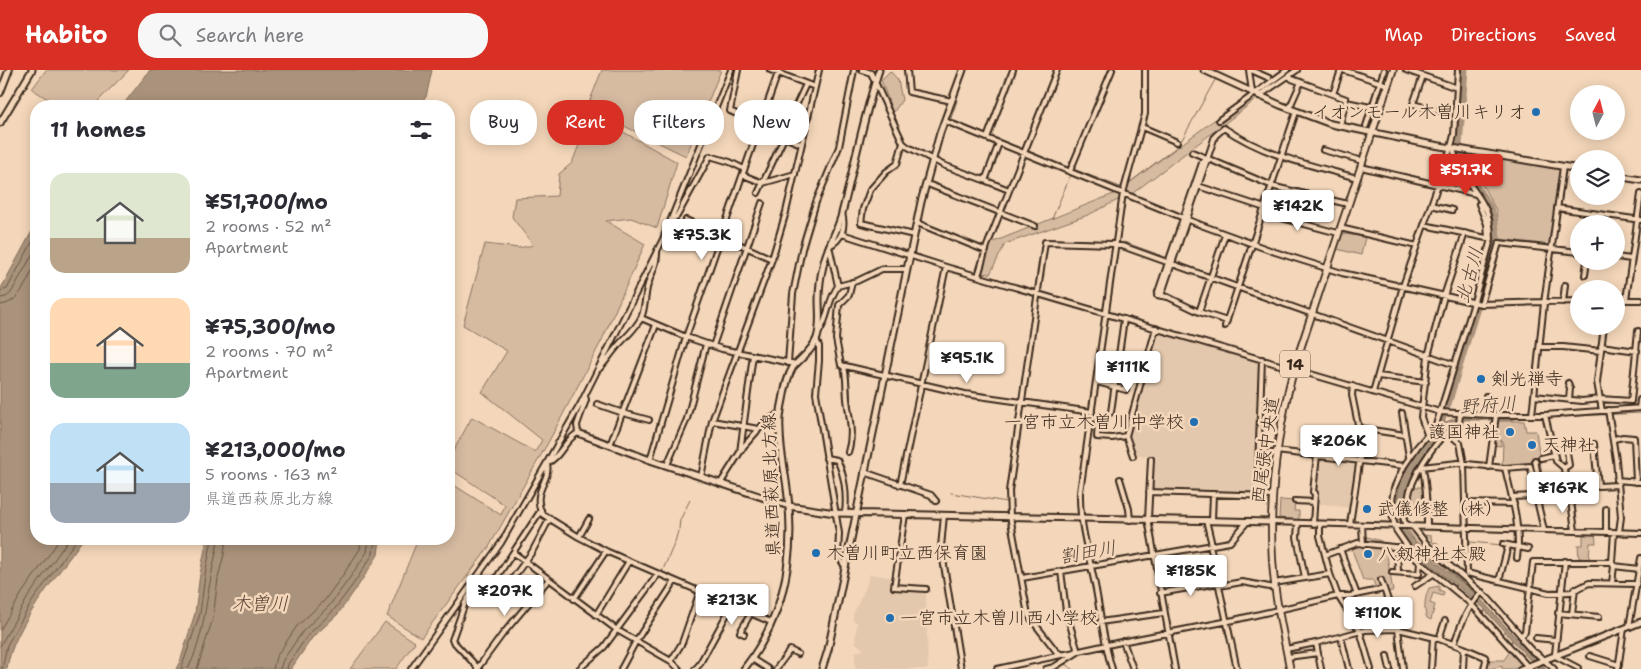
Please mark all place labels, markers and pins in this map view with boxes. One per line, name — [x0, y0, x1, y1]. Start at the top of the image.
place label: イオンモール木曽川キリオ — [1312, 100, 1526, 124]
marker: イオンモール木曽川キリオ — [1530, 106, 1542, 118]
pin: ¥51.7K — [1425, 154, 1507, 196]
pin: ¥142K — [1263, 190, 1333, 232]
pin: ¥75.3K — [661, 218, 743, 261]
pin: ¥95.1K — [926, 342, 1008, 384]
pin: ¥111K — [1093, 350, 1163, 393]
place label: 剣光禅寺 — [1491, 367, 1563, 391]
marker: 剣光禅寺 — [1475, 373, 1487, 385]
place label: 一宮市立木曽川中学校 — [1004, 410, 1184, 434]
marker: 一宮市立木曽川中学校 — [1188, 416, 1200, 428]
place label: 護国神社 — [1428, 420, 1500, 444]
pin: ¥206K — [1304, 424, 1374, 467]
marker: 護国神社 — [1504, 426, 1516, 438]
place label: 天神社 — [1542, 433, 1596, 457]
marker: 天神社 — [1526, 439, 1538, 451]
pin: ¥167K — [1528, 472, 1598, 514]
place label: 武儀修整（株） — [1377, 497, 1503, 521]
marker: 武儀修整（株） — [1361, 503, 1373, 515]
place label: 木曽川町立西保育園 — [826, 541, 988, 565]
place label: 八剱神社本殿 — [1378, 542, 1486, 566]
marker: 木曽川町立西保育園 — [810, 547, 822, 559]
marker: 八剱神社本殿 — [1362, 548, 1374, 560]
pin: ¥185K — [1156, 554, 1226, 597]
pin: ¥207K — [470, 574, 540, 617]
pin: ¥213K — [697, 584, 767, 626]
pin: ¥110K — [1343, 596, 1413, 639]
place label: 一宮市立木曽川西小学校 — [900, 606, 1098, 630]
marker: 一宮市立木曽川西小学校 — [884, 612, 896, 624]

